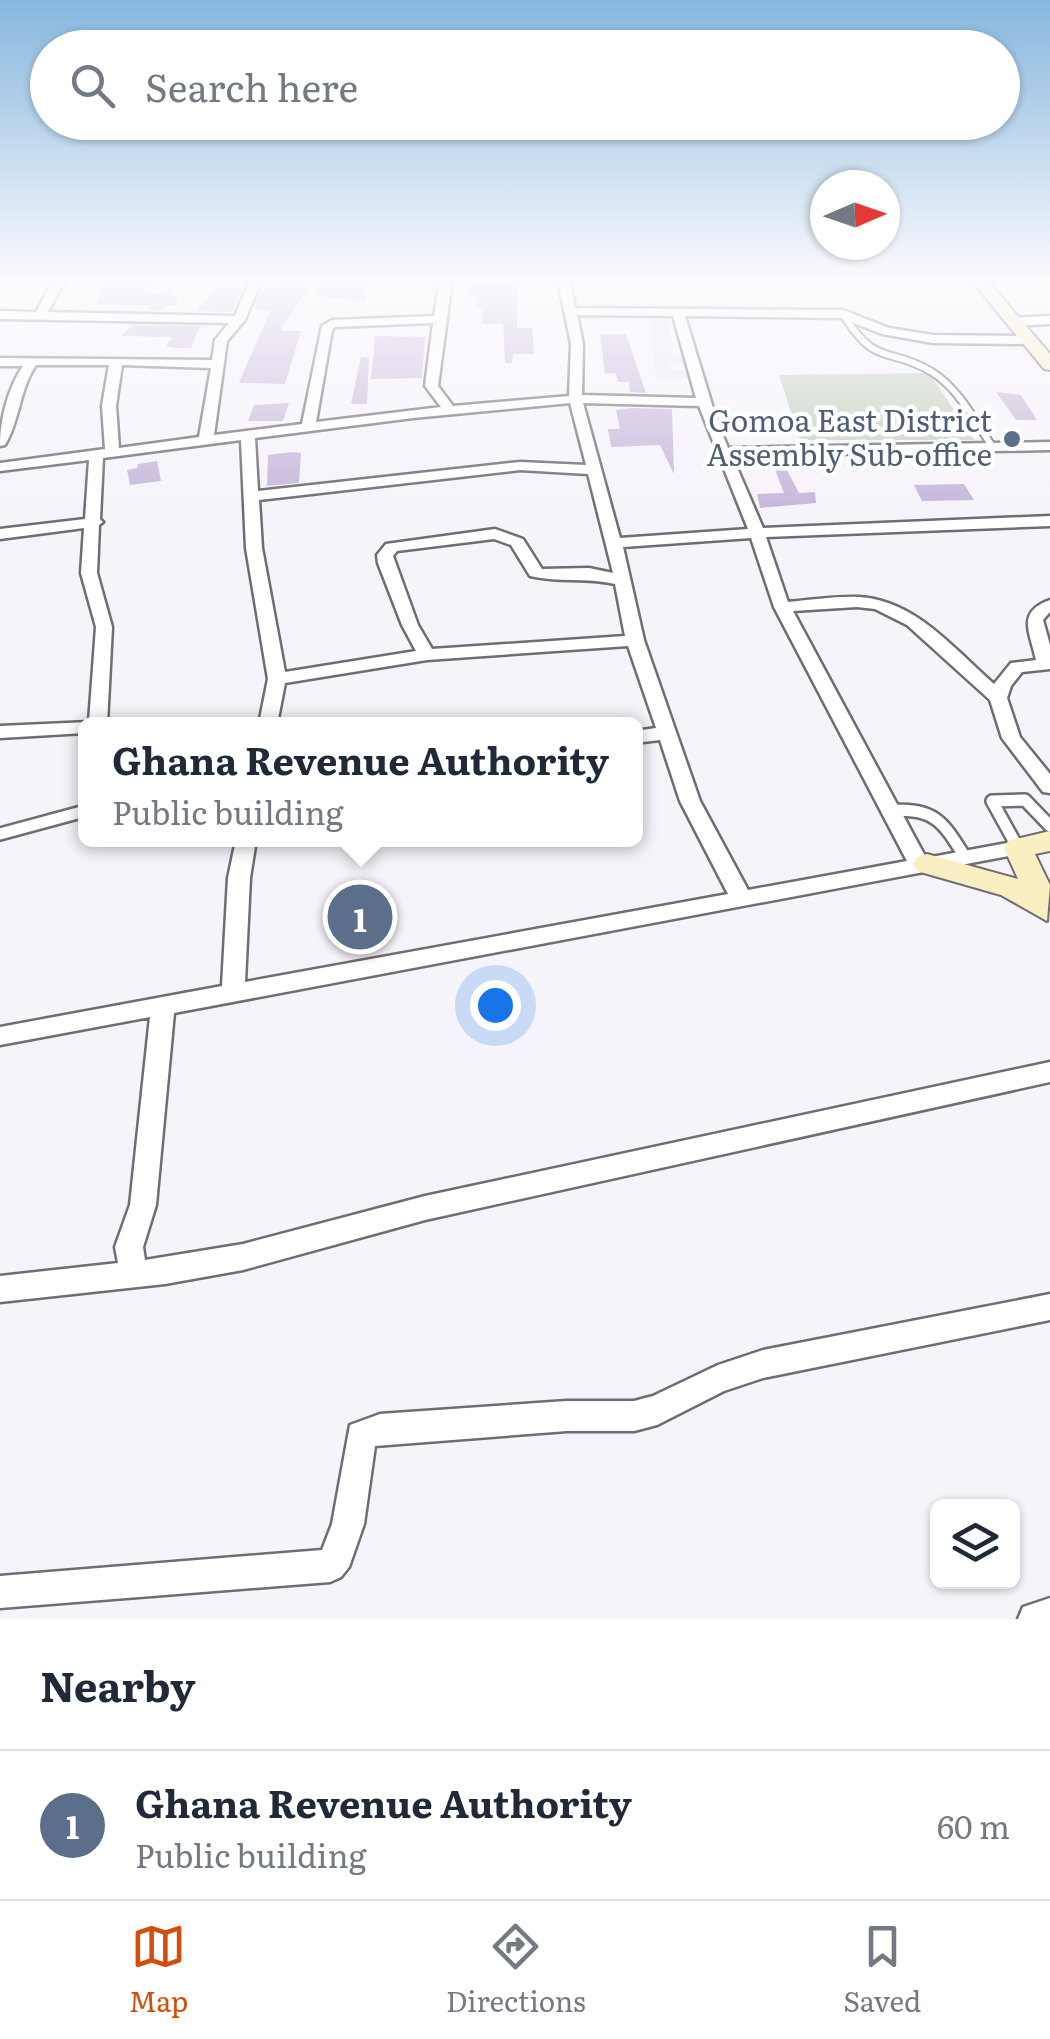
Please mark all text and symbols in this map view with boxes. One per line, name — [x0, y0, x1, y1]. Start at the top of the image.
search box — [30, 30, 1020, 140]
text: Search here — [145, 57, 358, 114]
icon: search — [65, 58, 120, 113]
north arrow — [810, 170, 900, 260]
place label: Gomoa East District Assembly Sub-office — [707, 397, 992, 475]
marker: Gomoa East District Assembly Sub-office — [1001, 428, 1023, 450]
popup — [78, 717, 643, 847]
text: Ghana Revenue Authority — [112, 730, 609, 787]
text: Public building — [112, 787, 344, 835]
pin: 1 — [328, 880, 392, 954]
your location — [470, 980, 521, 1031]
map controls — [930, 1499, 1020, 1589]
button: layers — [930, 1499, 1020, 1589]
text: Nearby — [40, 1653, 196, 1715]
text: Ghana Revenue Authority — [135, 1773, 632, 1830]
text: 1 — [66, 1801, 79, 1849]
text: 60 m — [937, 1801, 1010, 1849]
text: Public building — [135, 1830, 367, 1878]
tab: Map — [129, 1919, 188, 2021]
tab: Directions — [446, 1919, 586, 2021]
tab: Saved — [843, 1919, 921, 2021]

